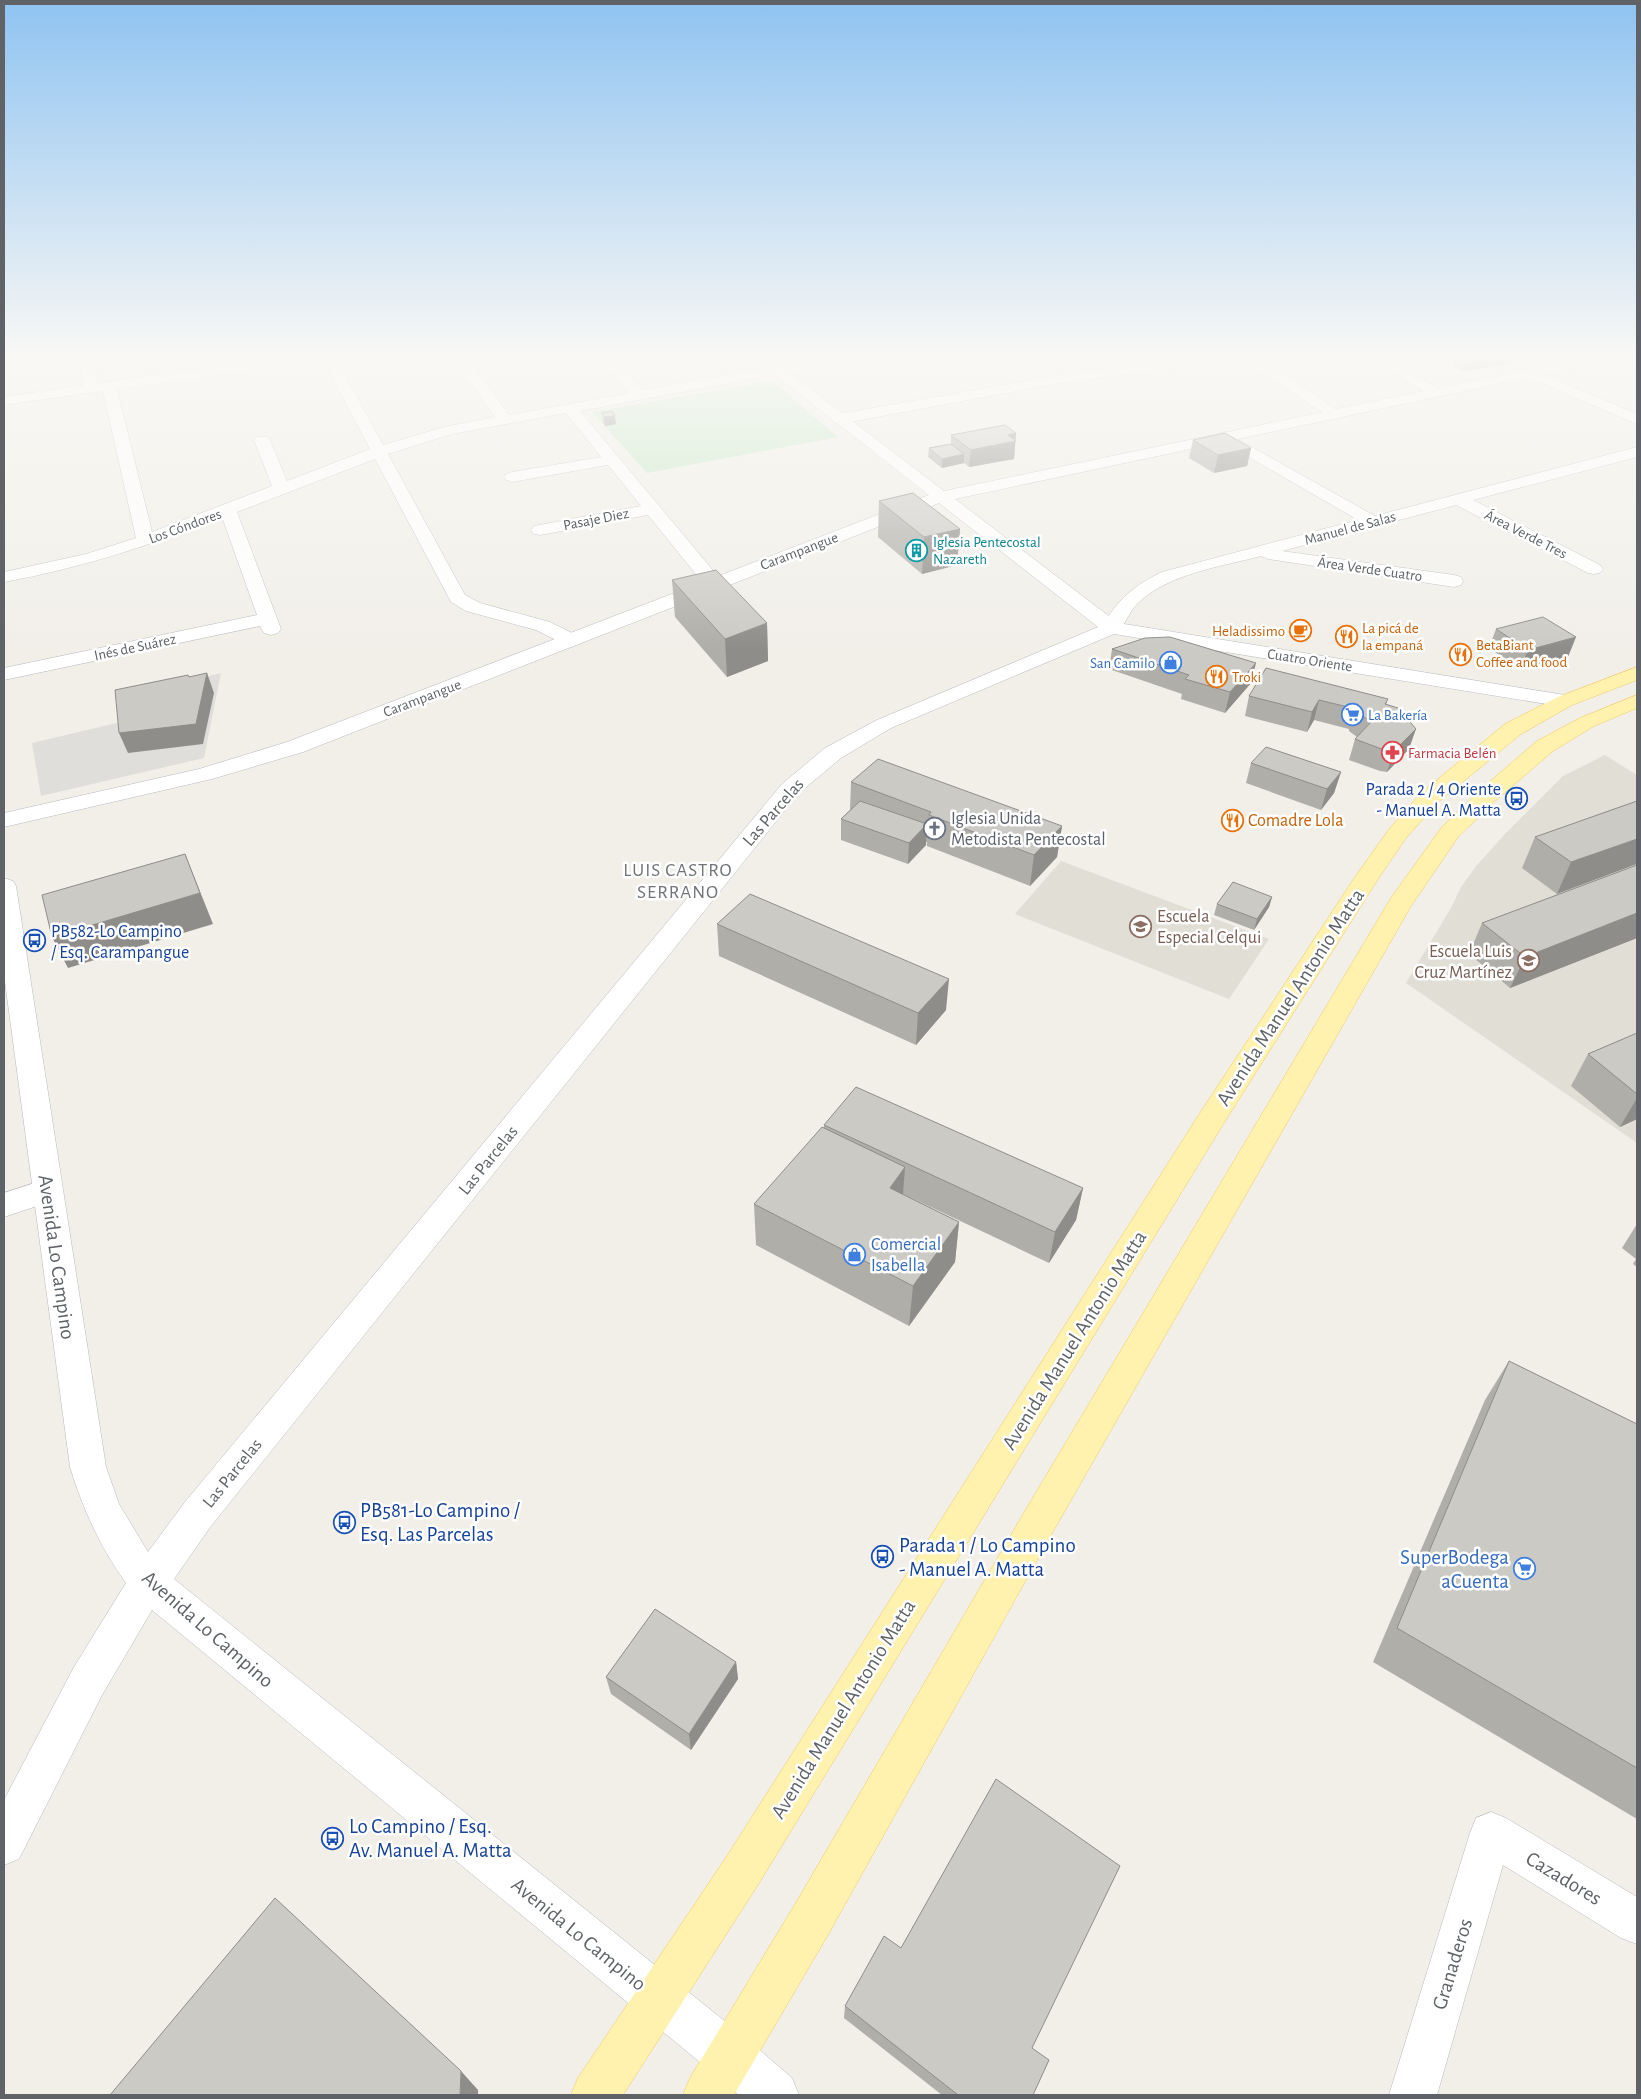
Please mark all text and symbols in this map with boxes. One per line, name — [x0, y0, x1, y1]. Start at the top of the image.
street label: Los Cóndores — [147, 506, 224, 547]
street label: Pasaje Diez — [562, 506, 630, 533]
street label: Área Verde Tres — [1482, 506, 1570, 562]
street label: Manuel de Salas — [1303, 509, 1397, 548]
street label: Carampangue — [758, 530, 840, 573]
place label: Iglesia Pentecostal Nazareth — [933, 535, 1041, 567]
building icon: Iglesia Pentecostal Nazareth — [905, 539, 929, 563]
street label: Área Verde Cuatro — [1317, 553, 1424, 584]
cafe icon: Heladissimo — [1289, 619, 1313, 643]
place label: La picá de la empaná — [1362, 621, 1423, 653]
place label: Heladissimo — [1212, 624, 1285, 639]
restaurant icon: La picá de la empaná — [1334, 625, 1358, 649]
street label: Inés de Suárez — [93, 632, 177, 663]
place label: BetaBiant Coffee and food — [1476, 638, 1567, 670]
restaurant icon: BetaBiant Coffee and food — [1448, 642, 1472, 666]
street label: Cuatro Oriente — [1266, 646, 1354, 675]
shop icon: San Camilo — [1159, 651, 1183, 675]
place label: San Camilo — [1090, 656, 1155, 671]
restaurant icon: Troki — [1204, 665, 1228, 689]
place label: Troki — [1232, 670, 1261, 685]
street label: Carampangue — [381, 677, 463, 720]
supermarket icon: La Bakería — [1340, 703, 1364, 727]
place label: La Bakería — [1368, 708, 1428, 723]
pharmacy icon: Farmacia Belén — [1380, 741, 1404, 765]
place label: Farmacia Belén — [1408, 746, 1497, 761]
street label: Las Parcelas — [740, 775, 808, 850]
place label: Parada 2 / 4 Oriente - Manuel A. Matta — [1366, 781, 1501, 820]
bus stop icon: Parada 2 / 4 Oriente - Manuel A. Matta — [1505, 787, 1529, 811]
restaurant icon: Comadre Lola — [1220, 808, 1244, 832]
place label: Iglesia Unida Metodista Pentecostal — [951, 810, 1106, 849]
place label: Comadre Lola — [1248, 812, 1344, 830]
church icon: Iglesia Unida Metodista Pentecostal — [923, 816, 947, 840]
district label: LUIS CASTRO SERRANO — [623, 861, 733, 902]
street label: Avenida Manuel Antonio Matta — [1212, 885, 1369, 1109]
place label: Escuela Especial Celqui — [1157, 908, 1261, 947]
school or university icon: Escuela Especial Celqui — [1129, 914, 1153, 938]
place label: PB582-Lo Campino / Esq. Carampangue — [51, 923, 189, 962]
bus stop icon: PB582-Lo Campino / Esq. Carampangue — [23, 929, 47, 953]
place label: Escuela Luis Cruz Martínez — [1415, 943, 1512, 982]
school or university icon: Escuela Luis Cruz Martínez — [1516, 949, 1540, 973]
street label: Las Parcelas — [456, 1123, 522, 1199]
street label: Avenida Lo Campino — [35, 1173, 78, 1341]
street label: Avenida Manuel Antonio Matta — [998, 1227, 1151, 1453]
place label: Comercial Isabella — [871, 1236, 941, 1275]
shop icon: Comercial Isabella — [843, 1242, 867, 1266]
street label: Las Parcelas — [200, 1436, 266, 1512]
place label: PB581-Lo Campino / Esq. Las Parcelas — [360, 1500, 521, 1545]
bus stop icon: PB581-Lo Campino / Esq. Las Parcelas — [332, 1510, 356, 1534]
place label: Parada 1 / Lo Campino - Manuel A. Matta — [899, 1535, 1076, 1580]
bus stop icon: Parada 1 / Lo Campino - Manuel A. Matta — [871, 1545, 895, 1569]
place label: SuperBodega aCuenta — [1400, 1547, 1509, 1592]
supermarket icon: SuperBodega aCuenta — [1513, 1557, 1537, 1581]
street label: Avenida Lo Campino — [138, 1567, 277, 1692]
street label: Avenida Manuel Antonio Matta — [767, 1596, 920, 1822]
place label: Lo Campino / Esq. Av. Manuel A. Matta — [349, 1816, 512, 1861]
bus stop icon: Lo Campino / Esq. Av. Manuel A. Matta — [321, 1826, 345, 1850]
street label: Cazadores — [1522, 1848, 1605, 1909]
street label: Avenida Lo Campino — [507, 1874, 650, 1995]
street label: Granaderos — [1429, 1916, 1476, 2012]

